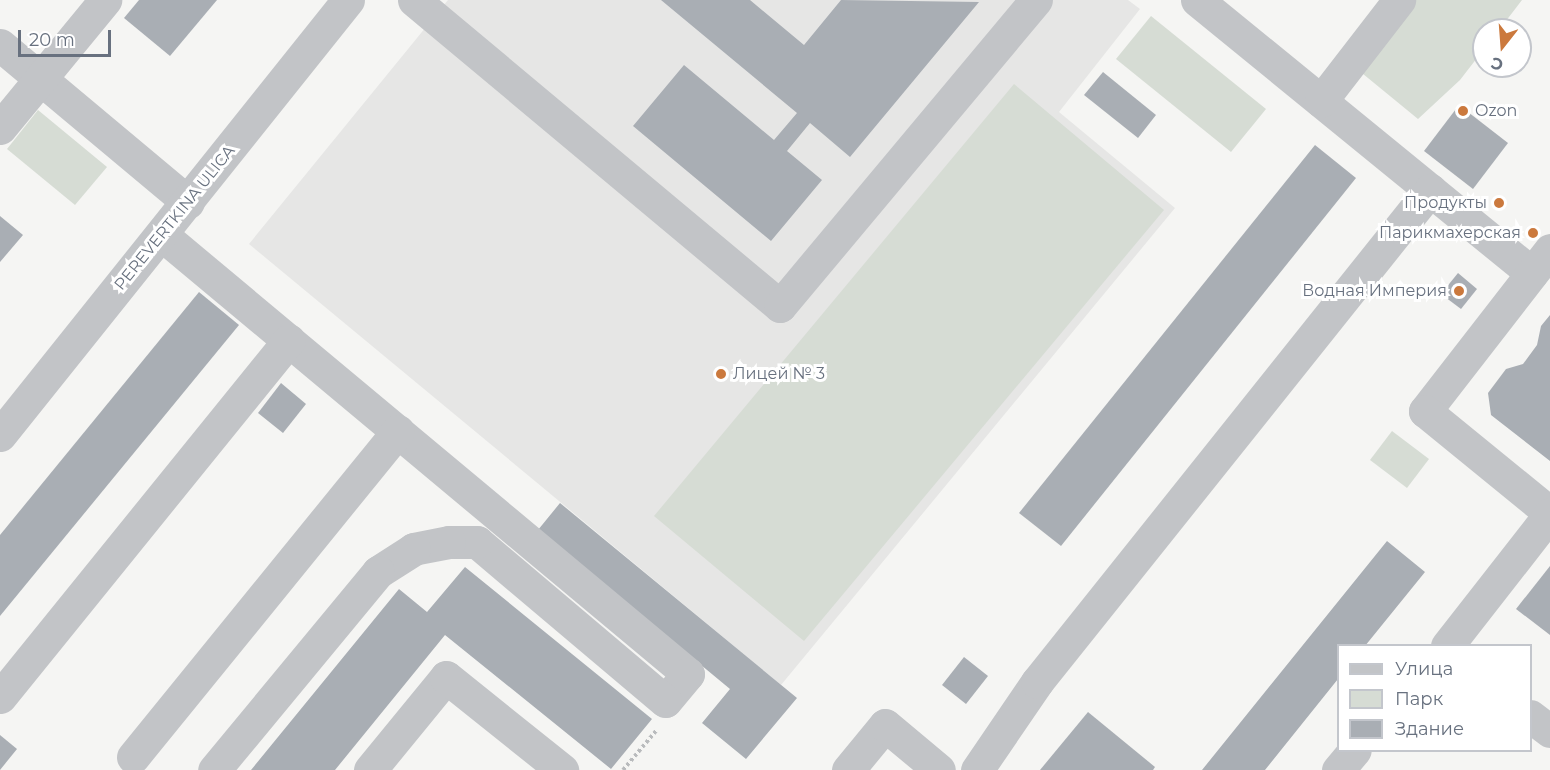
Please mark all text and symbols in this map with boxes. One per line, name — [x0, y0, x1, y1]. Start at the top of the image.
scale bar — [21, 18, 114, 56]
north arrow — [1472, 18, 1532, 78]
text: 20 m — [29, 29, 75, 51]
text: С — [1489, 53, 1506, 75]
place label: Ozon — [1475, 101, 1517, 121]
marker: Ozon — [1456, 104, 1470, 118]
street label: PEREVERTKINA ULICA — [111, 142, 239, 294]
place label: Продукты — [1404, 193, 1487, 213]
marker: Продукты — [1492, 196, 1506, 210]
place label: Парикмахерская — [1379, 223, 1521, 243]
marker: Парикмахерская — [1526, 226, 1540, 240]
place label: Водная Империя — [1302, 281, 1447, 301]
marker: Водная Империя — [1452, 284, 1466, 298]
place label: Лицей № 3 — [733, 364, 825, 384]
marker: Лицей № 3 — [714, 367, 728, 381]
legend — [1337, 644, 1532, 752]
text: Улица — [1395, 658, 1453, 680]
text: Парк — [1395, 688, 1443, 710]
text: Здание — [1395, 718, 1464, 740]

